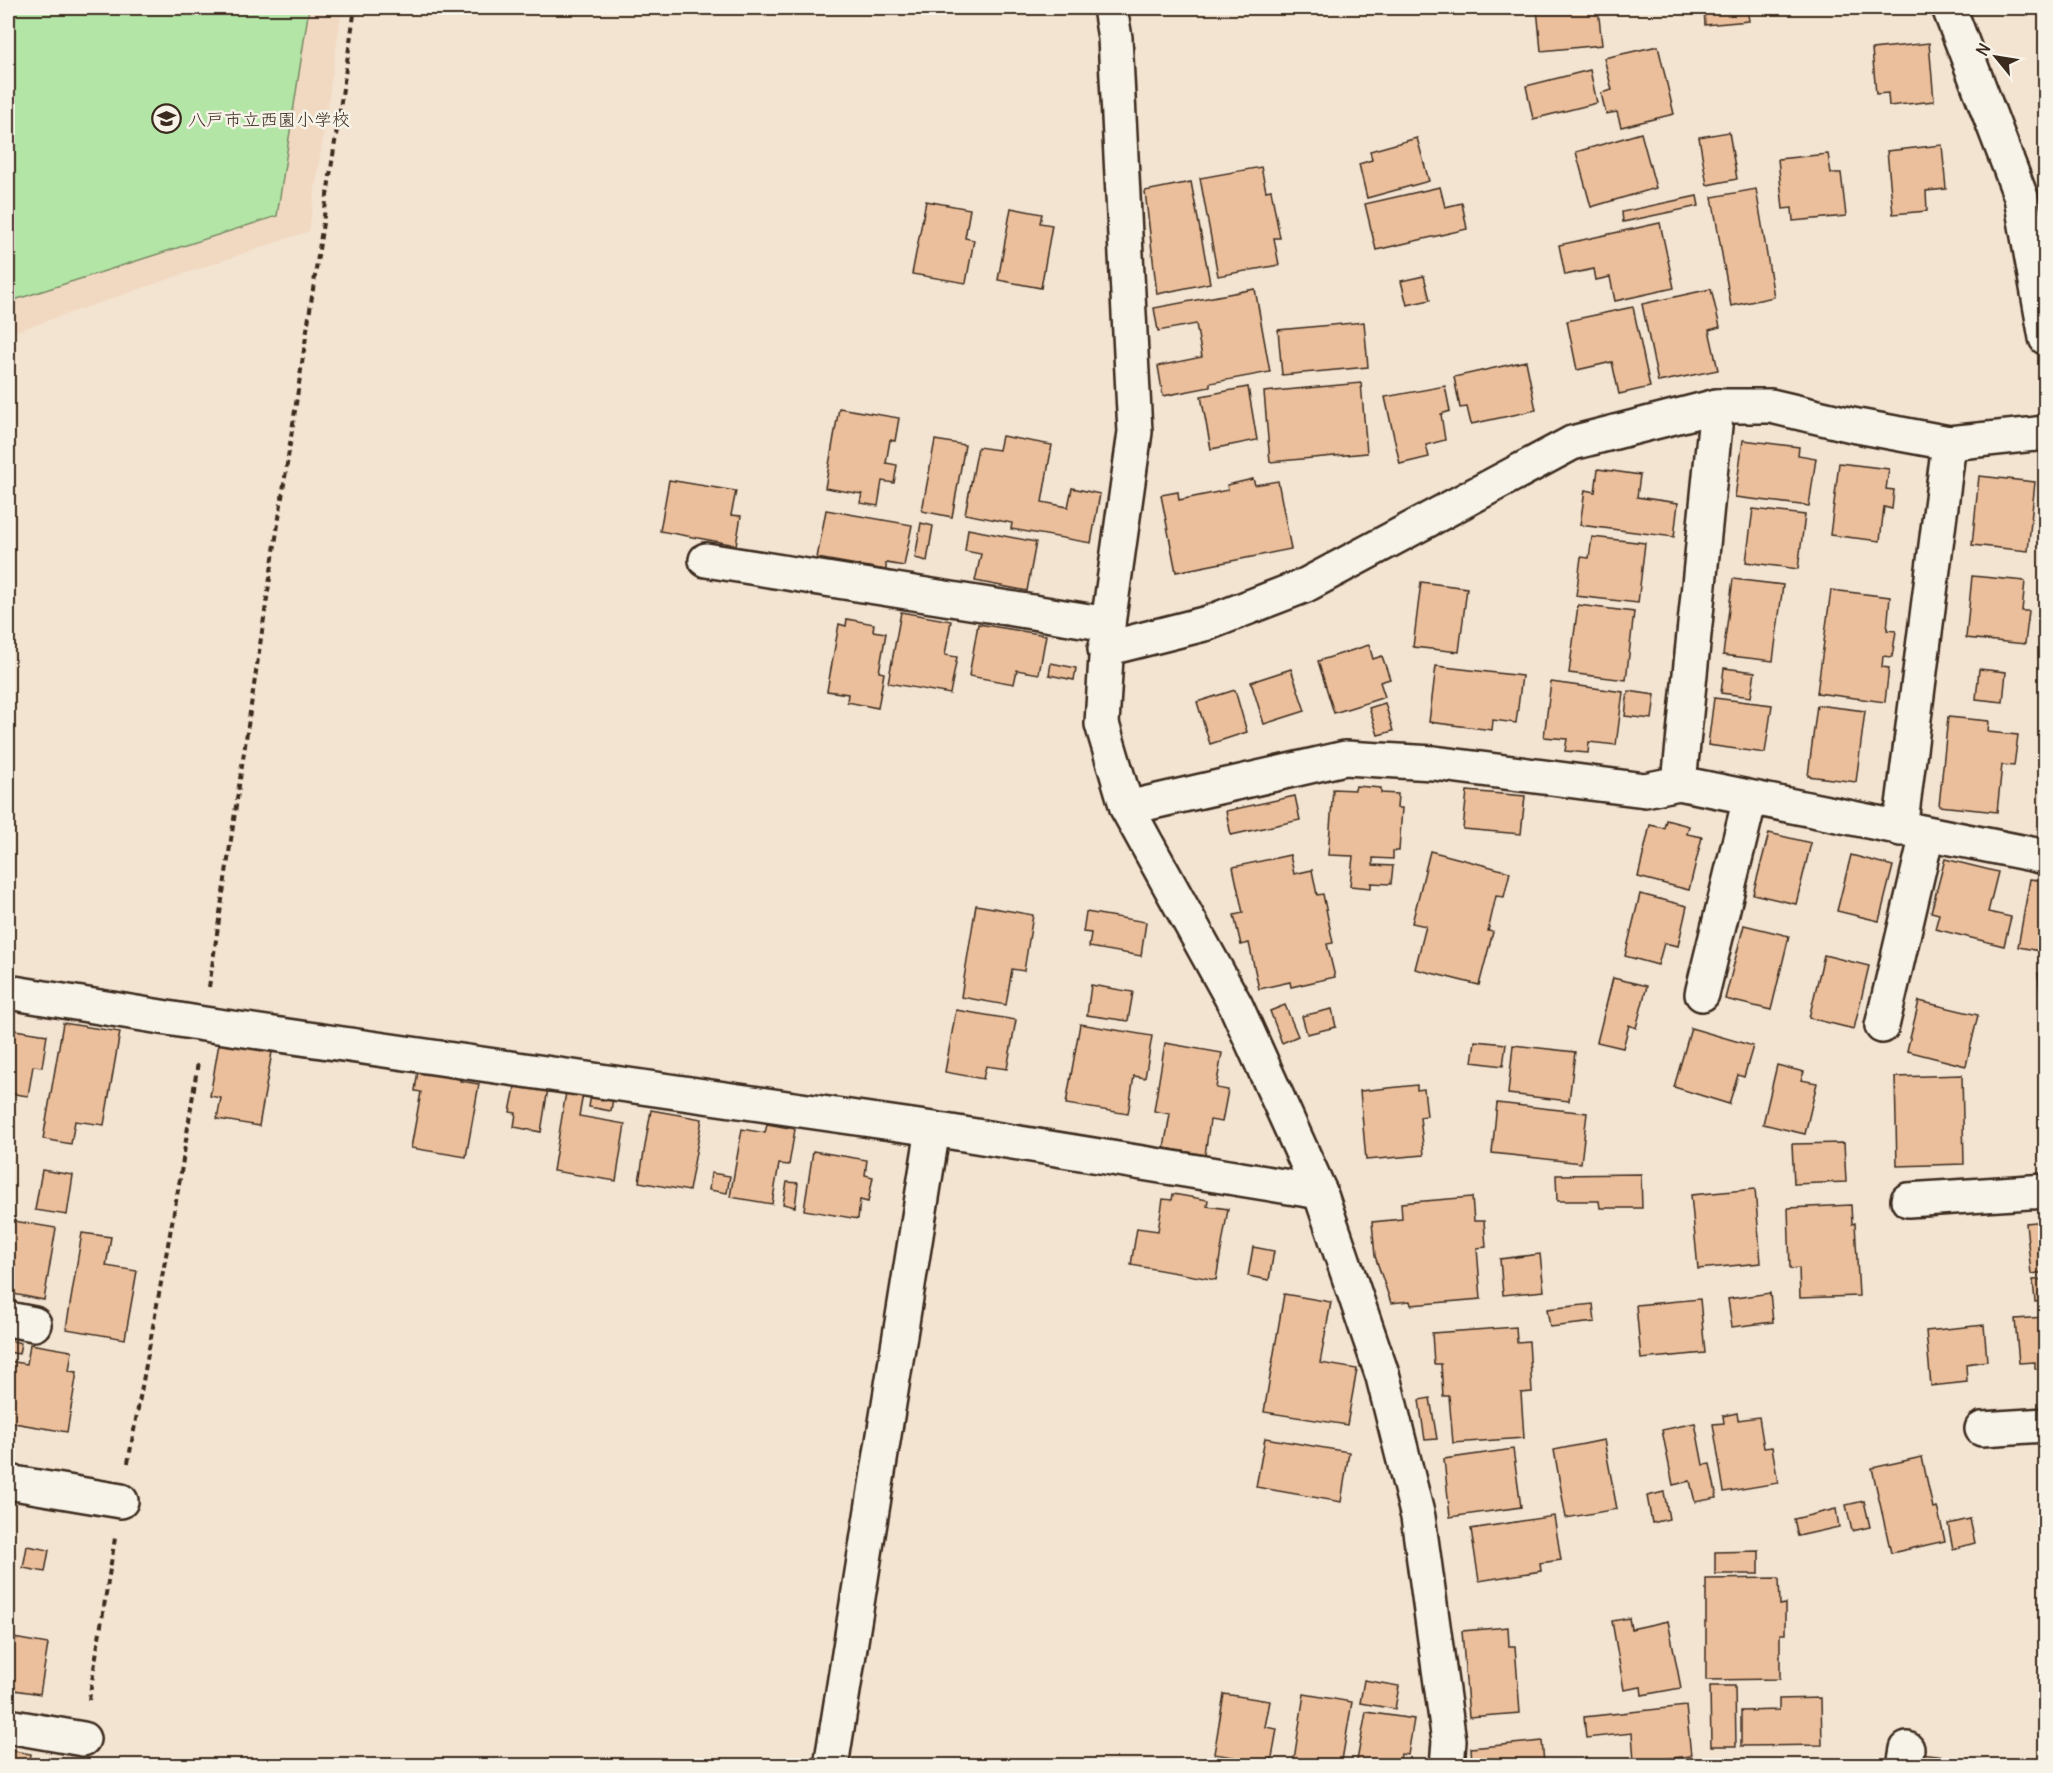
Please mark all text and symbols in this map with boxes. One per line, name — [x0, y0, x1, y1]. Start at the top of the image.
north arrow — [1966, 27, 2026, 87]
text: N — [1972, 40, 1994, 59]
school or university icon: 八戸市立西園小学校 — [151, 103, 183, 135]
place label: 八戸市立西園小学校 — [188, 108, 350, 131]

